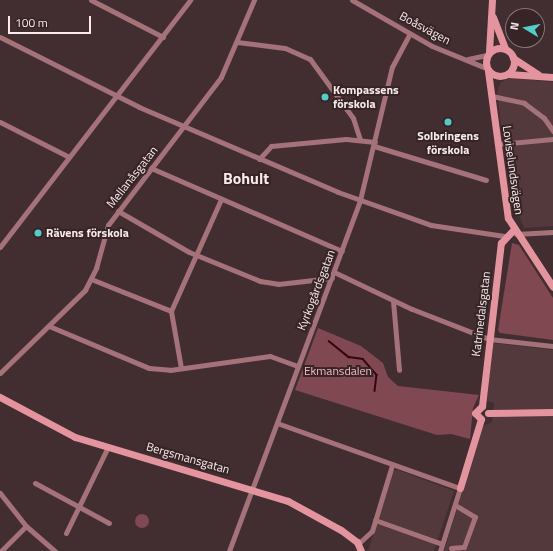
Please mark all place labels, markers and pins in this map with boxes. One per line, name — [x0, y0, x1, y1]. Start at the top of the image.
place label: Kompassens förskola — [333, 83, 399, 111]
marker: Kompassens förskola — [320, 92, 330, 102]
marker: Solbringens förskola — [443, 117, 453, 127]
place label: Solbringens förskola — [417, 129, 479, 157]
place label: Rävens förskola — [46, 226, 129, 240]
marker: Rävens förskola — [33, 228, 43, 238]

